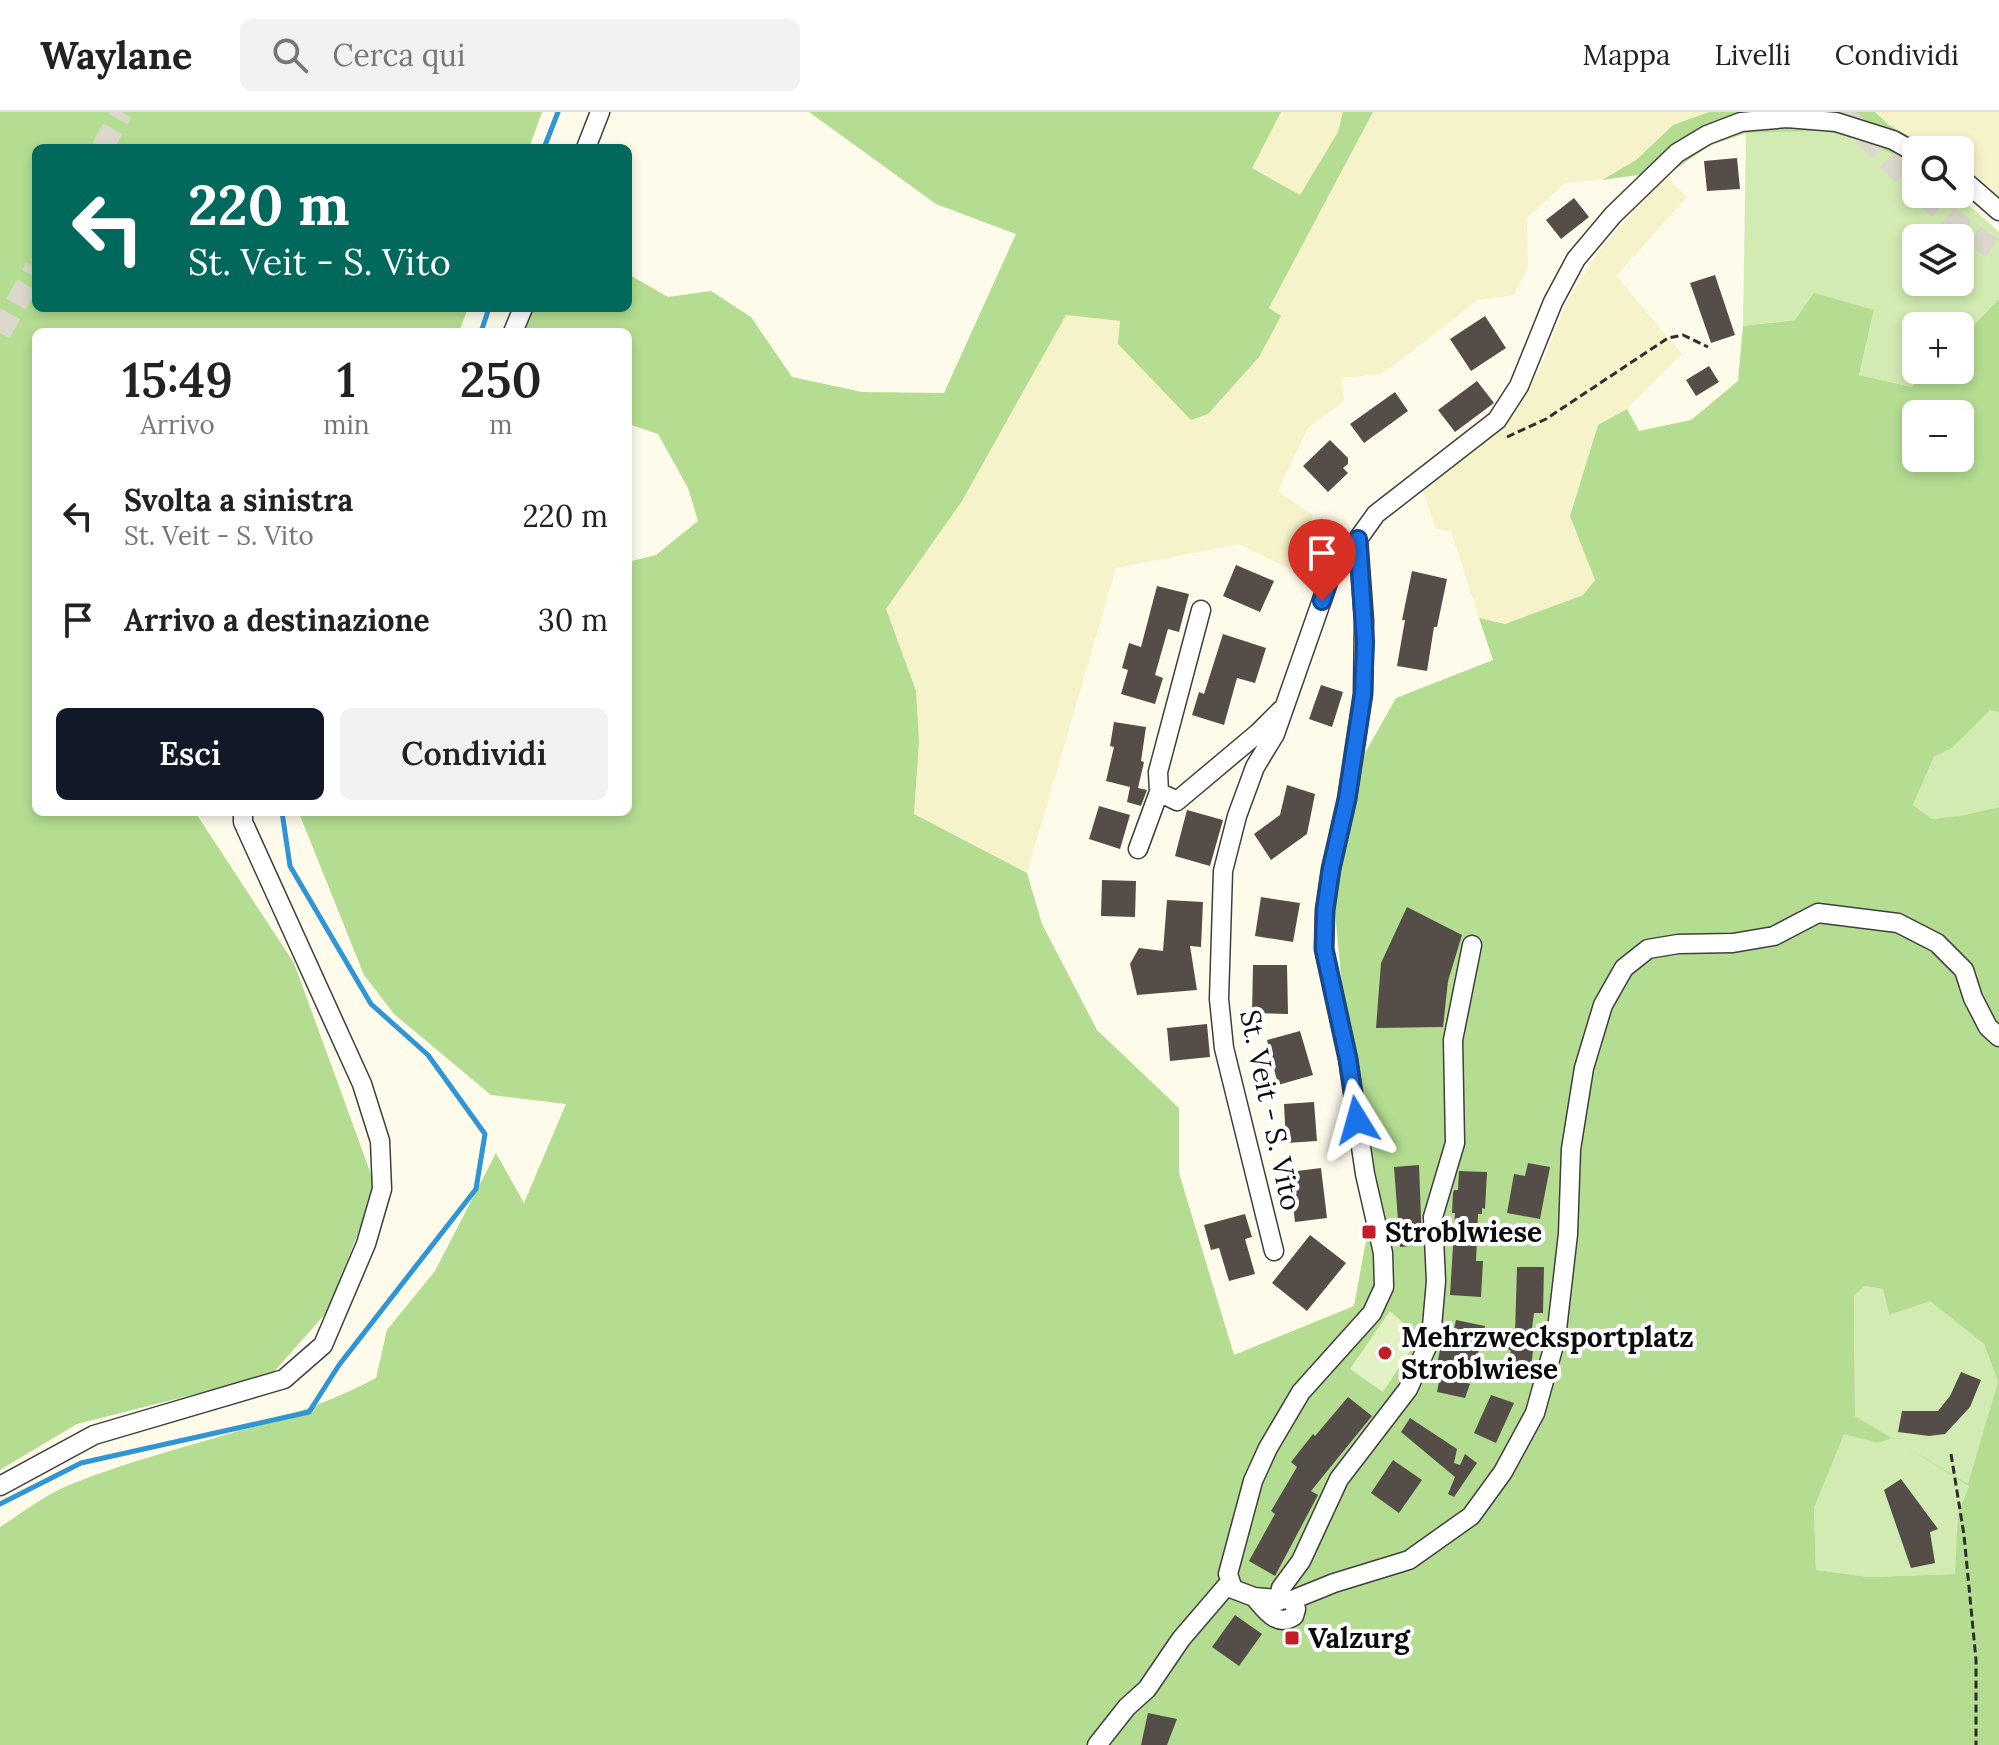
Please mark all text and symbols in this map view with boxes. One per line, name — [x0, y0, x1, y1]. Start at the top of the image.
search box — [240, 19, 800, 91]
text: Waylane — [40, 31, 192, 79]
icon: search — [268, 33, 312, 77]
text: Cerca qui — [332, 36, 465, 74]
text: Mappa — [1582, 37, 1670, 73]
text: Livelli — [1714, 37, 1791, 73]
text: Condividi — [1835, 37, 1959, 73]
map controls — [1902, 136, 1974, 472]
button: search — [1902, 136, 1974, 208]
text: 220 m — [188, 169, 350, 240]
icon: left — [56, 176, 160, 280]
button: layers — [1902, 224, 1974, 296]
text: St. Veit - S. Vito — [188, 239, 451, 285]
button: + — [1902, 312, 1974, 384]
text: 15:49 — [122, 349, 233, 410]
text: 1 — [337, 349, 356, 410]
text: 250 — [460, 349, 542, 410]
button: − — [1902, 400, 1974, 472]
text: Arrivo — [140, 408, 215, 441]
text: min — [323, 408, 370, 441]
text: m — [489, 408, 512, 441]
text: Svolta a sinistra — [124, 481, 353, 519]
icon: left — [56, 494, 100, 538]
text: 220 m — [522, 497, 608, 535]
text: St. Veit - S. Vito — [124, 519, 314, 552]
pin — [1288, 519, 1356, 601]
icon: arrive — [1300, 531, 1344, 575]
icon: arrive — [56, 598, 100, 642]
text: Arrivo a destinazione — [124, 601, 430, 639]
text: 30 m — [538, 601, 608, 639]
button: Esci — [56, 708, 324, 800]
button: Condividi — [340, 708, 608, 800]
street label: St. Veit - S. Vito — [1232, 1006, 1310, 1214]
position arrow — [1315, 1078, 1399, 1162]
place label: Stroblwiese — [1385, 1214, 1542, 1250]
marker: Stroblwiese — [1360, 1223, 1378, 1241]
place label: Mehrzwecksportplatz Stroblwiese — [1401, 1319, 1694, 1387]
marker: Mehrzwecksportplatz Stroblwiese — [1376, 1344, 1394, 1362]
place label: Valzurg — [1308, 1620, 1411, 1656]
marker: Valzurg — [1283, 1629, 1301, 1647]

